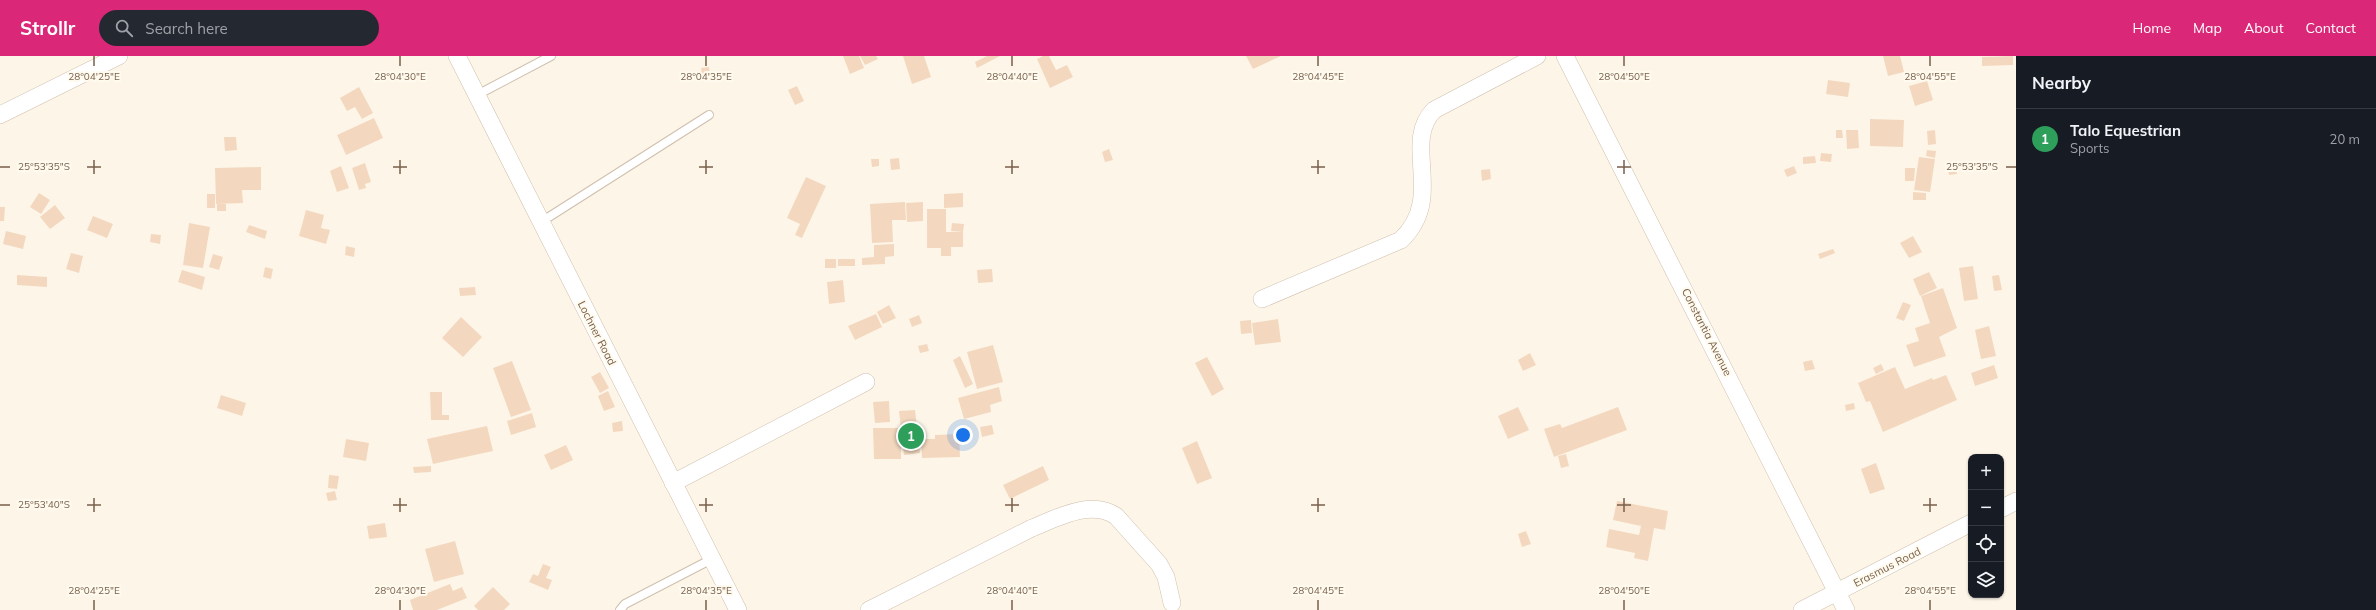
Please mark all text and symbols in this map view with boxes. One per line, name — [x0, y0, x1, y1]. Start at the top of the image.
search box — [99, 10, 379, 46]
text: Strollr — [20, 16, 75, 40]
icon: search — [113, 17, 135, 39]
text: Search here — [145, 19, 228, 38]
text: Home — [2132, 19, 2171, 37]
text: Map — [2193, 19, 2222, 37]
text: About — [2244, 19, 2284, 37]
text: Contact — [2306, 19, 2356, 37]
text: 28°04'25"E — [68, 70, 120, 83]
text: 28°04'30"E — [374, 70, 426, 83]
text: 28°04'35"E — [680, 70, 732, 83]
text: 28°04'40"E — [986, 70, 1038, 83]
text: 28°04'45"E — [1292, 70, 1344, 83]
text: 28°04'50"E — [1598, 70, 1650, 83]
text: 28°04'55"E — [1904, 70, 1956, 83]
text: Nearby — [2032, 72, 2091, 93]
text: Talo Equestrian — [2070, 121, 2181, 140]
text: 1 — [2041, 131, 2049, 147]
text: 20 m — [2330, 131, 2360, 147]
text: Sports — [2070, 140, 2109, 156]
text: 25°53'35"S — [18, 160, 70, 173]
text: 25°53'35"S — [1946, 160, 1998, 173]
street label: Constantia Avenue — [1679, 286, 1735, 378]
street label: Lochner Road — [575, 298, 619, 368]
pin: 1 — [898, 421, 924, 451]
your location — [953, 425, 973, 445]
map controls — [1968, 454, 2004, 598]
button: + — [1968, 454, 2004, 490]
button: − — [1968, 490, 2004, 526]
text: 25°53'40"S — [18, 498, 70, 511]
button: locate — [1968, 526, 2004, 562]
street label: Erasmus Road — [1851, 544, 1923, 590]
button: layers — [1968, 562, 2004, 598]
text: 28°04'25"E — [68, 584, 120, 597]
text: 28°04'30"E — [374, 584, 426, 597]
text: 28°04'35"E — [680, 584, 732, 597]
text: 28°04'40"E — [986, 584, 1038, 597]
text: 28°04'45"E — [1292, 584, 1344, 597]
text: 28°04'50"E — [1598, 584, 1650, 597]
text: 28°04'55"E — [1904, 584, 1956, 597]

